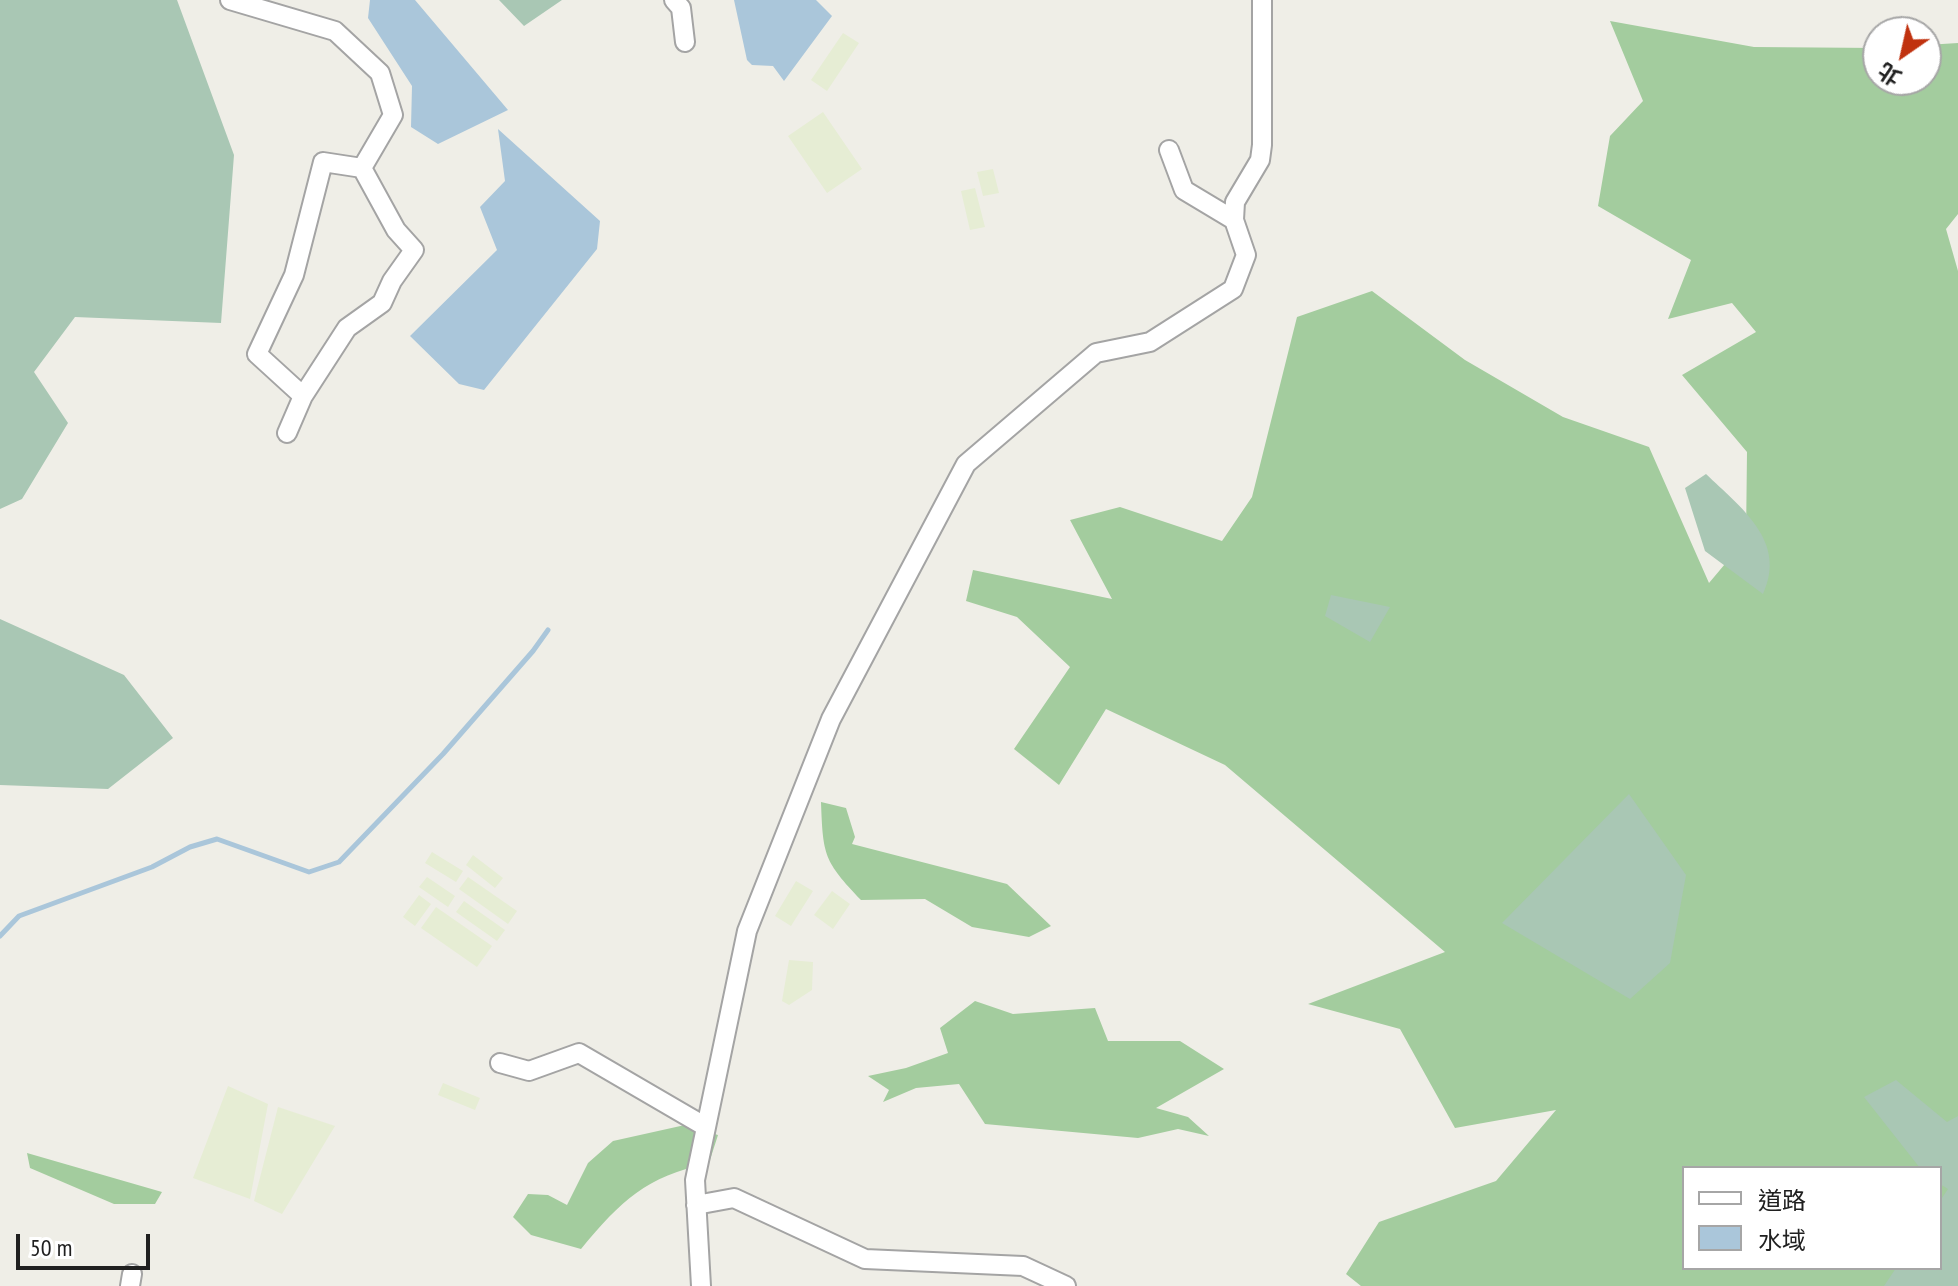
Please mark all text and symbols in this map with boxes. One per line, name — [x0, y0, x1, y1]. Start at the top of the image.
north arrow — [1862, 16, 1942, 96]
text: 北 — [1873, 56, 1907, 92]
legend — [1682, 1166, 1942, 1270]
text: 道路 — [1758, 1185, 1806, 1216]
scale bar — [20, 1218, 154, 1268]
text: 水域 — [1758, 1225, 1806, 1256]
text: 50 m — [30, 1232, 72, 1263]

